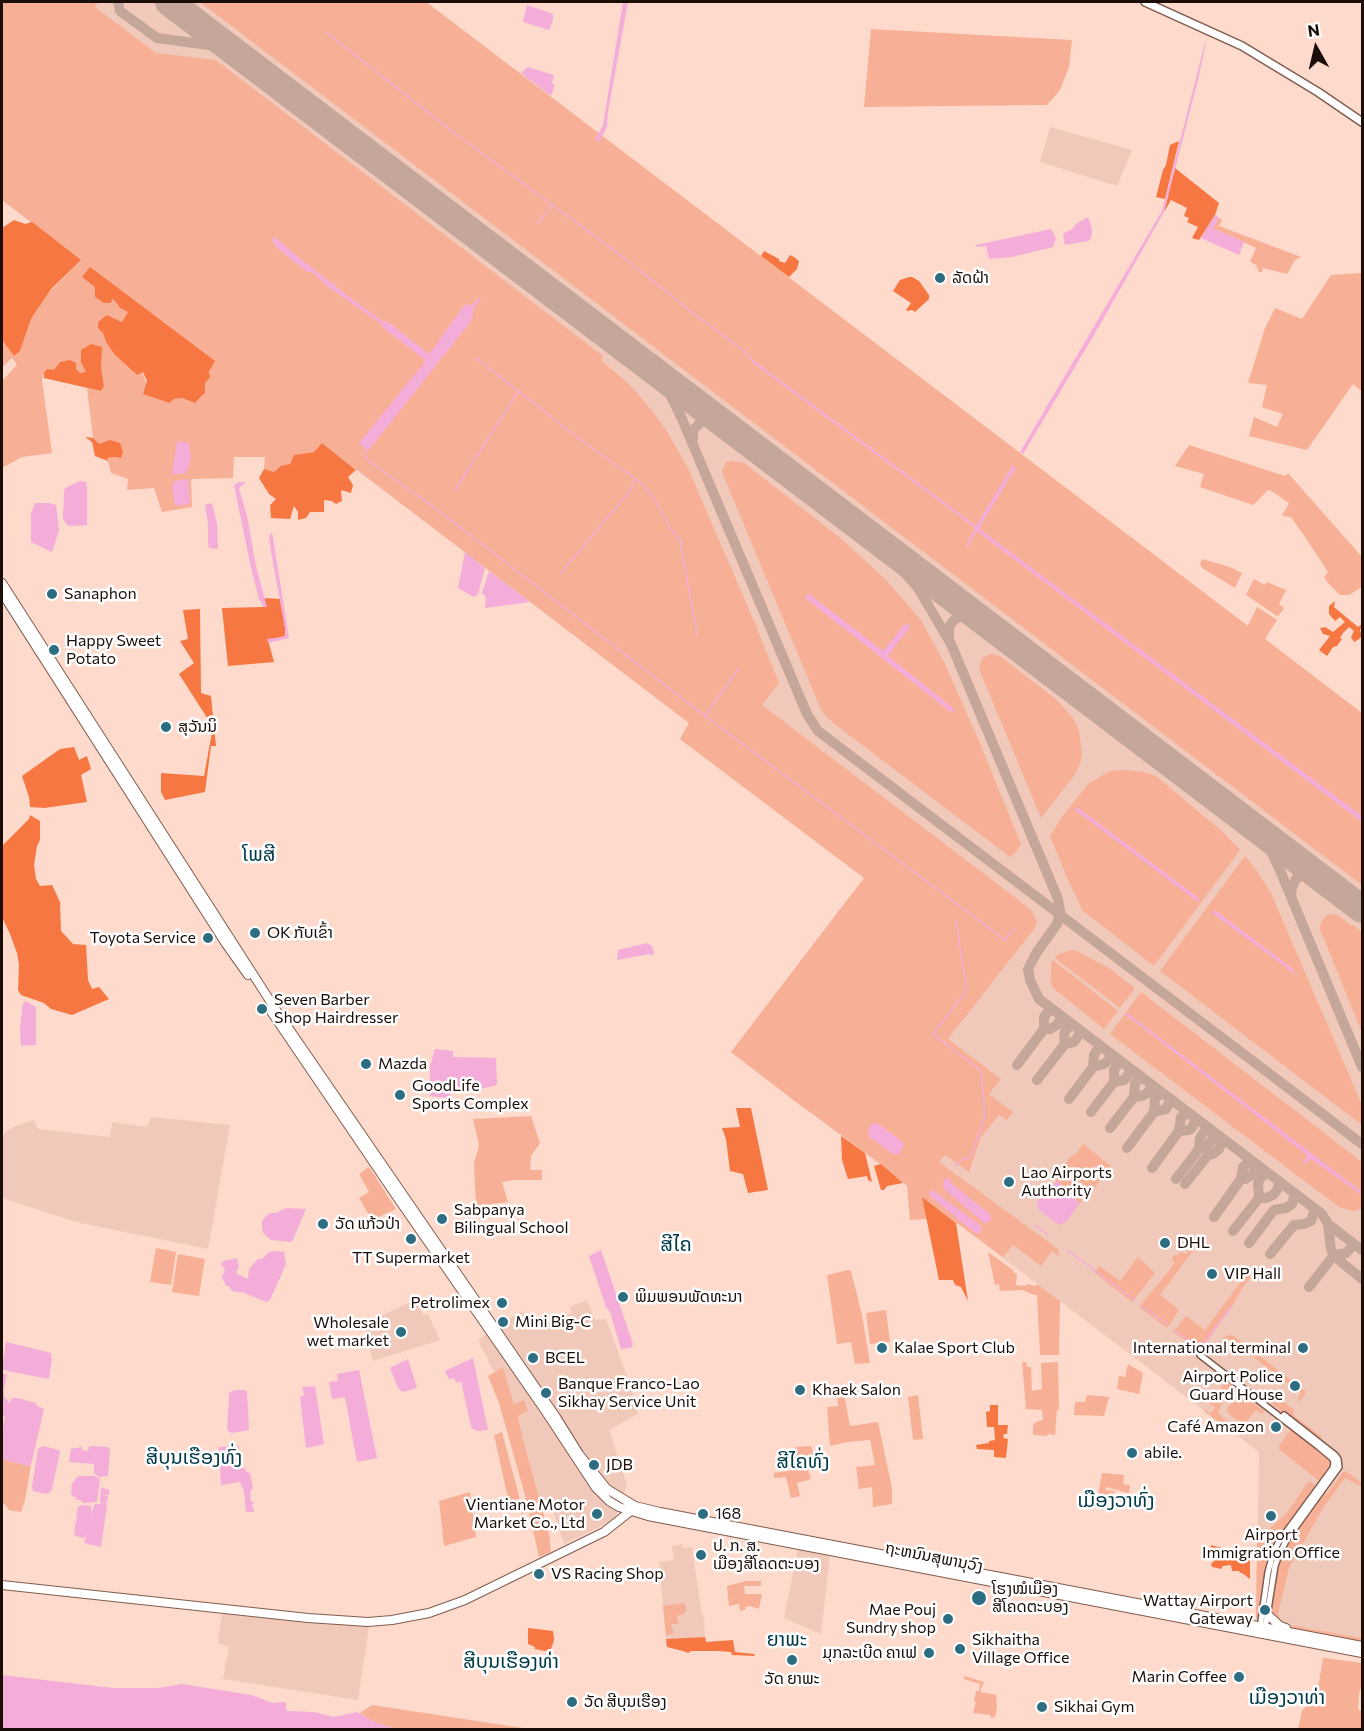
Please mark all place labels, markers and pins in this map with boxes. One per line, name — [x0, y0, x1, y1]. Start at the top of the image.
place label: ລັດຝ້າ — [952, 268, 989, 288]
marker: ລັດຝ້າ — [933, 271, 947, 285]
place label: Sanaphon — [64, 584, 137, 604]
marker: Sanaphon — [45, 587, 59, 601]
place label: Happy Sweet Potato — [66, 631, 161, 669]
marker: Happy Sweet Potato — [47, 643, 61, 657]
place label: ສຸວັນນິ — [178, 717, 217, 737]
marker: ສຸວັນນິ — [159, 720, 173, 734]
place label: OK ກັບເຂົ້າ — [267, 923, 333, 943]
marker: OK ກັບເຂົ້າ — [248, 926, 262, 940]
place label: Toyota Service — [89, 928, 196, 948]
marker: Toyota Service — [201, 931, 215, 945]
place label: Seven Barber Shop Hairdresser — [274, 990, 398, 1028]
marker: Seven Barber Shop Hairdresser — [255, 1002, 269, 1016]
place label: Mazda — [378, 1054, 427, 1074]
marker: Mazda — [359, 1057, 373, 1071]
place label: GoodLife Sports Complex — [412, 1076, 529, 1114]
marker: GoodLife Sports Complex — [393, 1088, 407, 1102]
place label: Lao Airports Authority — [1021, 1163, 1112, 1201]
marker: Lao Airports Authority — [1002, 1175, 1016, 1189]
place label: Sabpanya Bilingual School — [454, 1200, 569, 1238]
marker: Sabpanya Bilingual School — [435, 1212, 449, 1226]
place label: ວັດ ແກ້ວປ່າ — [335, 1214, 400, 1234]
marker: ວັດ ແກ້ວປ່າ — [316, 1217, 330, 1231]
marker: TT Supermarket — [404, 1232, 418, 1246]
place label: DHL — [1177, 1233, 1210, 1253]
marker: DHL — [1158, 1236, 1172, 1250]
place label: TT Supermarket — [352, 1248, 470, 1268]
place label: VIP Hall — [1224, 1264, 1281, 1284]
marker: VIP Hall — [1205, 1267, 1219, 1281]
place label: ພິມພອນພັດທະນາ — [635, 1287, 742, 1307]
marker: ພິມພອນພັດທະນາ — [616, 1290, 630, 1304]
place label: Petrolimex — [411, 1293, 490, 1313]
marker: Petrolimex — [495, 1296, 509, 1310]
place label: Mini Big-C — [515, 1312, 591, 1332]
place label: Wholesale wet market — [307, 1313, 389, 1351]
marker: Mini Big-C — [496, 1315, 510, 1329]
marker: Wholesale wet market — [394, 1325, 408, 1339]
place label: Kalae Sport Club — [894, 1338, 1015, 1358]
place label: International terminal — [1133, 1338, 1291, 1358]
marker: Kalae Sport Club — [875, 1341, 889, 1355]
marker: International terminal — [1296, 1341, 1310, 1355]
place label: BCEL — [545, 1348, 585, 1368]
marker: BCEL — [526, 1351, 540, 1365]
place label: Airport Police Guard House — [1183, 1367, 1283, 1405]
place label: Banque Franco-Lao Sikhay Service Unit — [558, 1374, 700, 1412]
marker: Airport Police Guard House — [1288, 1379, 1302, 1393]
place label: Khaek Salon — [812, 1380, 901, 1400]
marker: Khaek Salon — [793, 1383, 807, 1397]
marker: Banque Franco-Lao Sikhay Service Unit — [539, 1386, 553, 1400]
place label: Café Amazon — [1167, 1417, 1264, 1437]
marker: Café Amazon — [1269, 1420, 1283, 1434]
place label: abile. — [1144, 1443, 1182, 1463]
marker: abile. — [1125, 1446, 1139, 1460]
place label: JDB — [606, 1455, 633, 1475]
marker: JDB — [587, 1458, 601, 1472]
place label: Vientiane Motor Market Co., Ltd — [465, 1495, 585, 1533]
place label: 168 — [715, 1504, 741, 1524]
marker: Vientiane Motor Market Co., Ltd — [590, 1507, 604, 1521]
marker: 168 — [696, 1507, 710, 1521]
marker: Airport Immigration Office — [1264, 1509, 1278, 1523]
place label: Airport Immigration Office — [1202, 1525, 1340, 1563]
place label: ປ. ກ. ສ. ເມືອງສີໂຄດຕະບອງ — [713, 1536, 820, 1574]
marker: ປ. ກ. ສ. ເມືອງສີໂຄດຕະບອງ — [694, 1548, 708, 1562]
place label: VS Racing Shop — [551, 1564, 664, 1584]
marker: VS Racing Shop — [532, 1567, 546, 1581]
place label: ໂຮງໝໍເມືອງ ສີໂຄດຕະບອງ — [992, 1579, 1069, 1617]
marker: ໂຮງໝໍເມືອງ ສີໂຄດຕະບອງ — [970, 1589, 988, 1607]
place label: Wattay Airport Gateway — [1143, 1591, 1253, 1629]
place label: Mae Pouj Sundry shop — [846, 1600, 936, 1638]
marker: Wattay Airport Gateway — [1258, 1603, 1272, 1617]
marker: Mae Pouj Sundry shop — [941, 1612, 955, 1626]
place label: Sikhaitha Village Office — [972, 1630, 1069, 1668]
marker: Sikhaitha Village Office — [953, 1642, 967, 1656]
place label: ມຸກລະເບີດ ຄາເຟ — [823, 1643, 917, 1663]
marker: ມຸກລະເບີດ ຄາເຟ — [922, 1646, 936, 1660]
marker: ວັດ ຍາພະ — [785, 1653, 799, 1667]
place label: Marin Coffee — [1132, 1667, 1227, 1687]
place label: ວັດ ຍາພະ — [764, 1669, 820, 1689]
marker: Marin Coffee — [1232, 1670, 1246, 1684]
place label: ວັດ ສີບຸນເຮືອງ — [584, 1692, 667, 1712]
marker: ວັດ ສີບຸນເຮືອງ — [565, 1695, 579, 1709]
place label: Sikhai Gym — [1054, 1697, 1134, 1717]
marker: Sikhai Gym — [1035, 1700, 1049, 1714]

